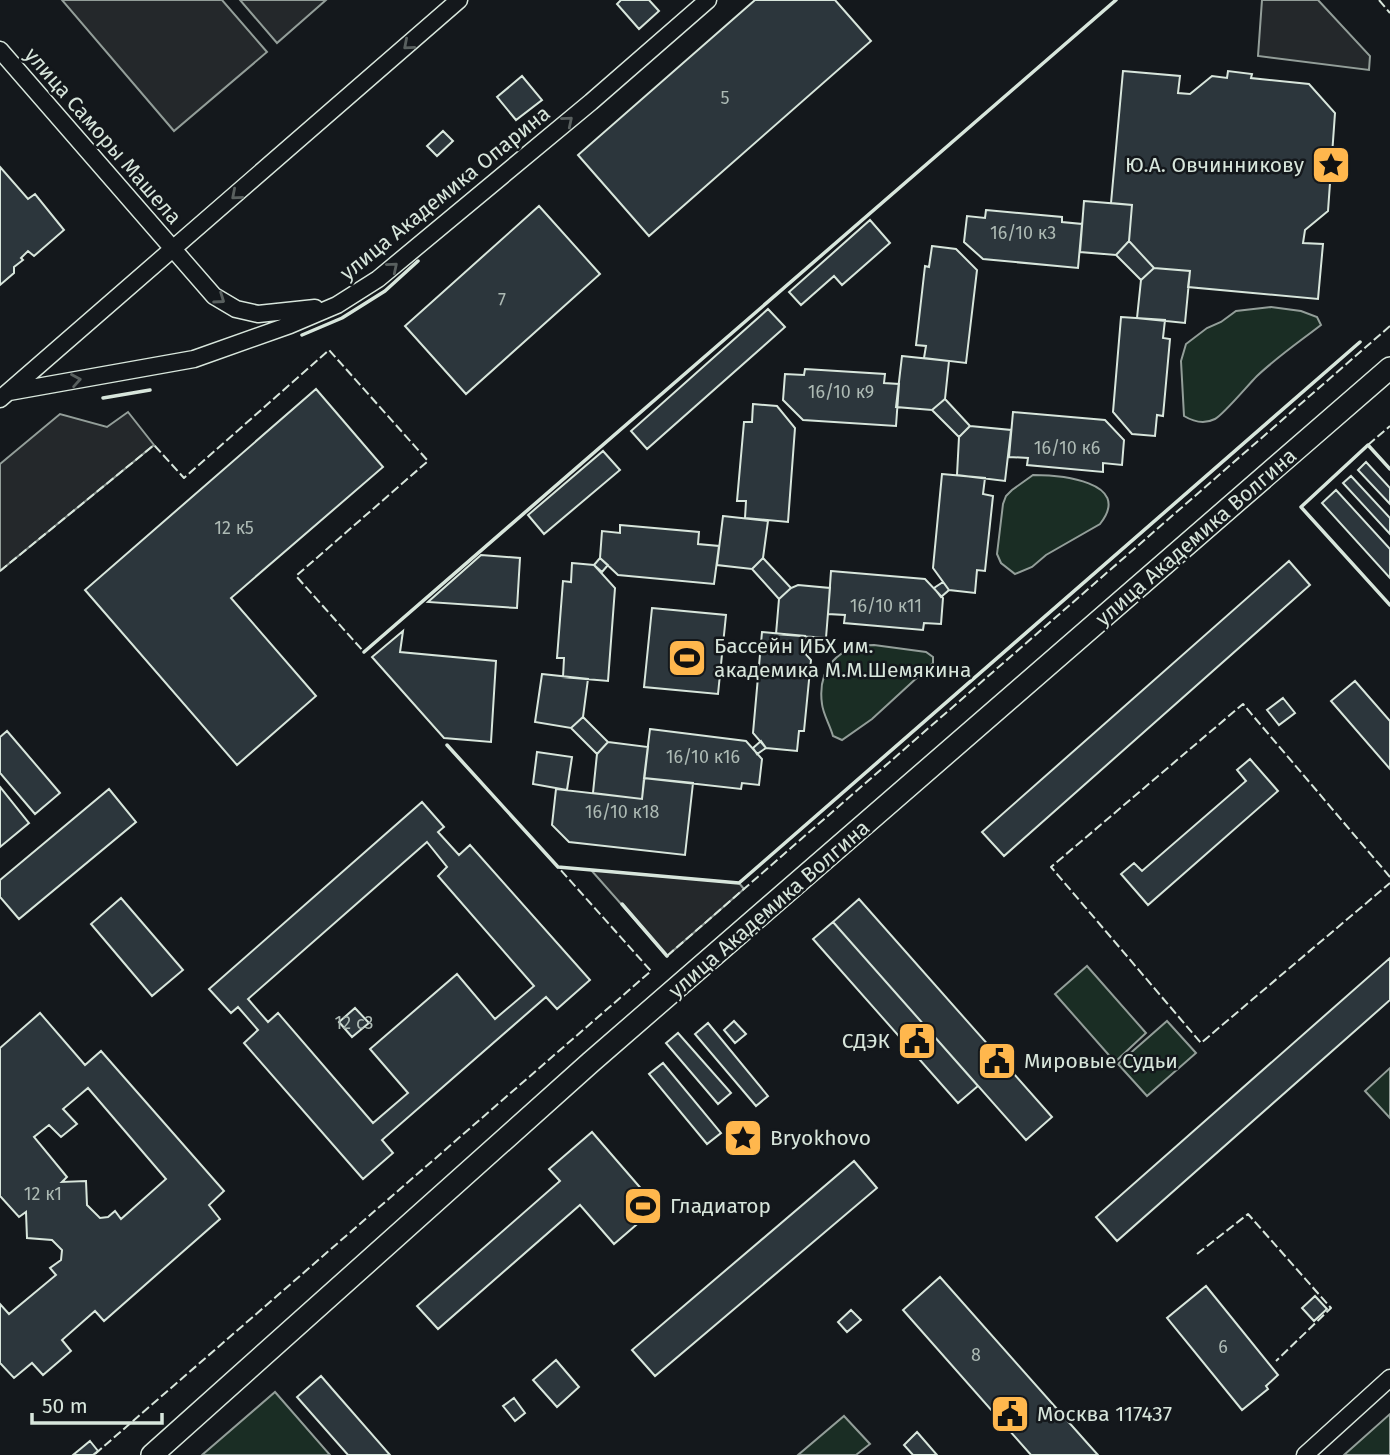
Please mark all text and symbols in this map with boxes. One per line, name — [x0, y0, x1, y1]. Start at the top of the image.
one-way arrow — [403, 37, 416, 49]
street label: улица Саморы Машела — [19, 42, 187, 230]
house number: 5 — [720, 87, 730, 109]
street label: улица Академика Опарина — [335, 100, 555, 286]
one-way arrow — [559, 117, 572, 129]
place icon: Ю.А. Овчинникову — [1310, 144, 1352, 186]
place label: Ю.А. Овчинникову — [1125, 152, 1305, 178]
one-way arrow — [232, 187, 245, 199]
house number: 16/10 к3 — [990, 222, 1056, 244]
one-way arrow — [385, 262, 398, 275]
house number: 7 — [498, 289, 506, 311]
one-way arrow — [212, 291, 225, 303]
one-way arrow — [70, 373, 82, 388]
house number: 16/10 к9 — [808, 381, 874, 403]
house number: 16/10 к6 — [1034, 437, 1100, 459]
street label: улица Академика Волгина — [1090, 443, 1302, 631]
house number: 12 к5 — [214, 517, 254, 539]
house number: 16/10 к11 — [850, 595, 922, 617]
place label: Бассейн ИБХ им. академика М.М.Шемякина — [714, 633, 971, 683]
sports icon: Бассейн ИБХ им. академика М.М.Шемякина — [666, 637, 708, 679]
house number: 16/10 к16 — [666, 746, 740, 768]
house number: 16/10 к18 — [585, 801, 659, 823]
street label: улица Академика Волгина — [663, 815, 875, 1003]
house number: 12 с3 — [334, 1012, 374, 1034]
public building icon: СДЭК — [896, 1020, 938, 1062]
place label: СДЭК — [842, 1028, 891, 1054]
public building icon: Мировые Судьи — [976, 1040, 1018, 1082]
place label: Мировые Судьи — [1024, 1048, 1178, 1074]
place icon: Bryokhovo — [722, 1117, 764, 1159]
place label: Bryokhovo — [770, 1125, 871, 1151]
house number: 12 к1 — [24, 1183, 62, 1205]
sports icon: Гладиатор — [622, 1185, 664, 1227]
place label: Гладиатор — [670, 1193, 771, 1219]
house number: 6 — [1218, 1336, 1228, 1358]
house number: 8 — [971, 1344, 981, 1366]
scale bar — [32, 1382, 161, 1426]
text: 50 m — [42, 1393, 88, 1419]
public building icon: Москва 117437 — [989, 1393, 1031, 1435]
place label: Москва 117437 — [1037, 1401, 1172, 1427]

